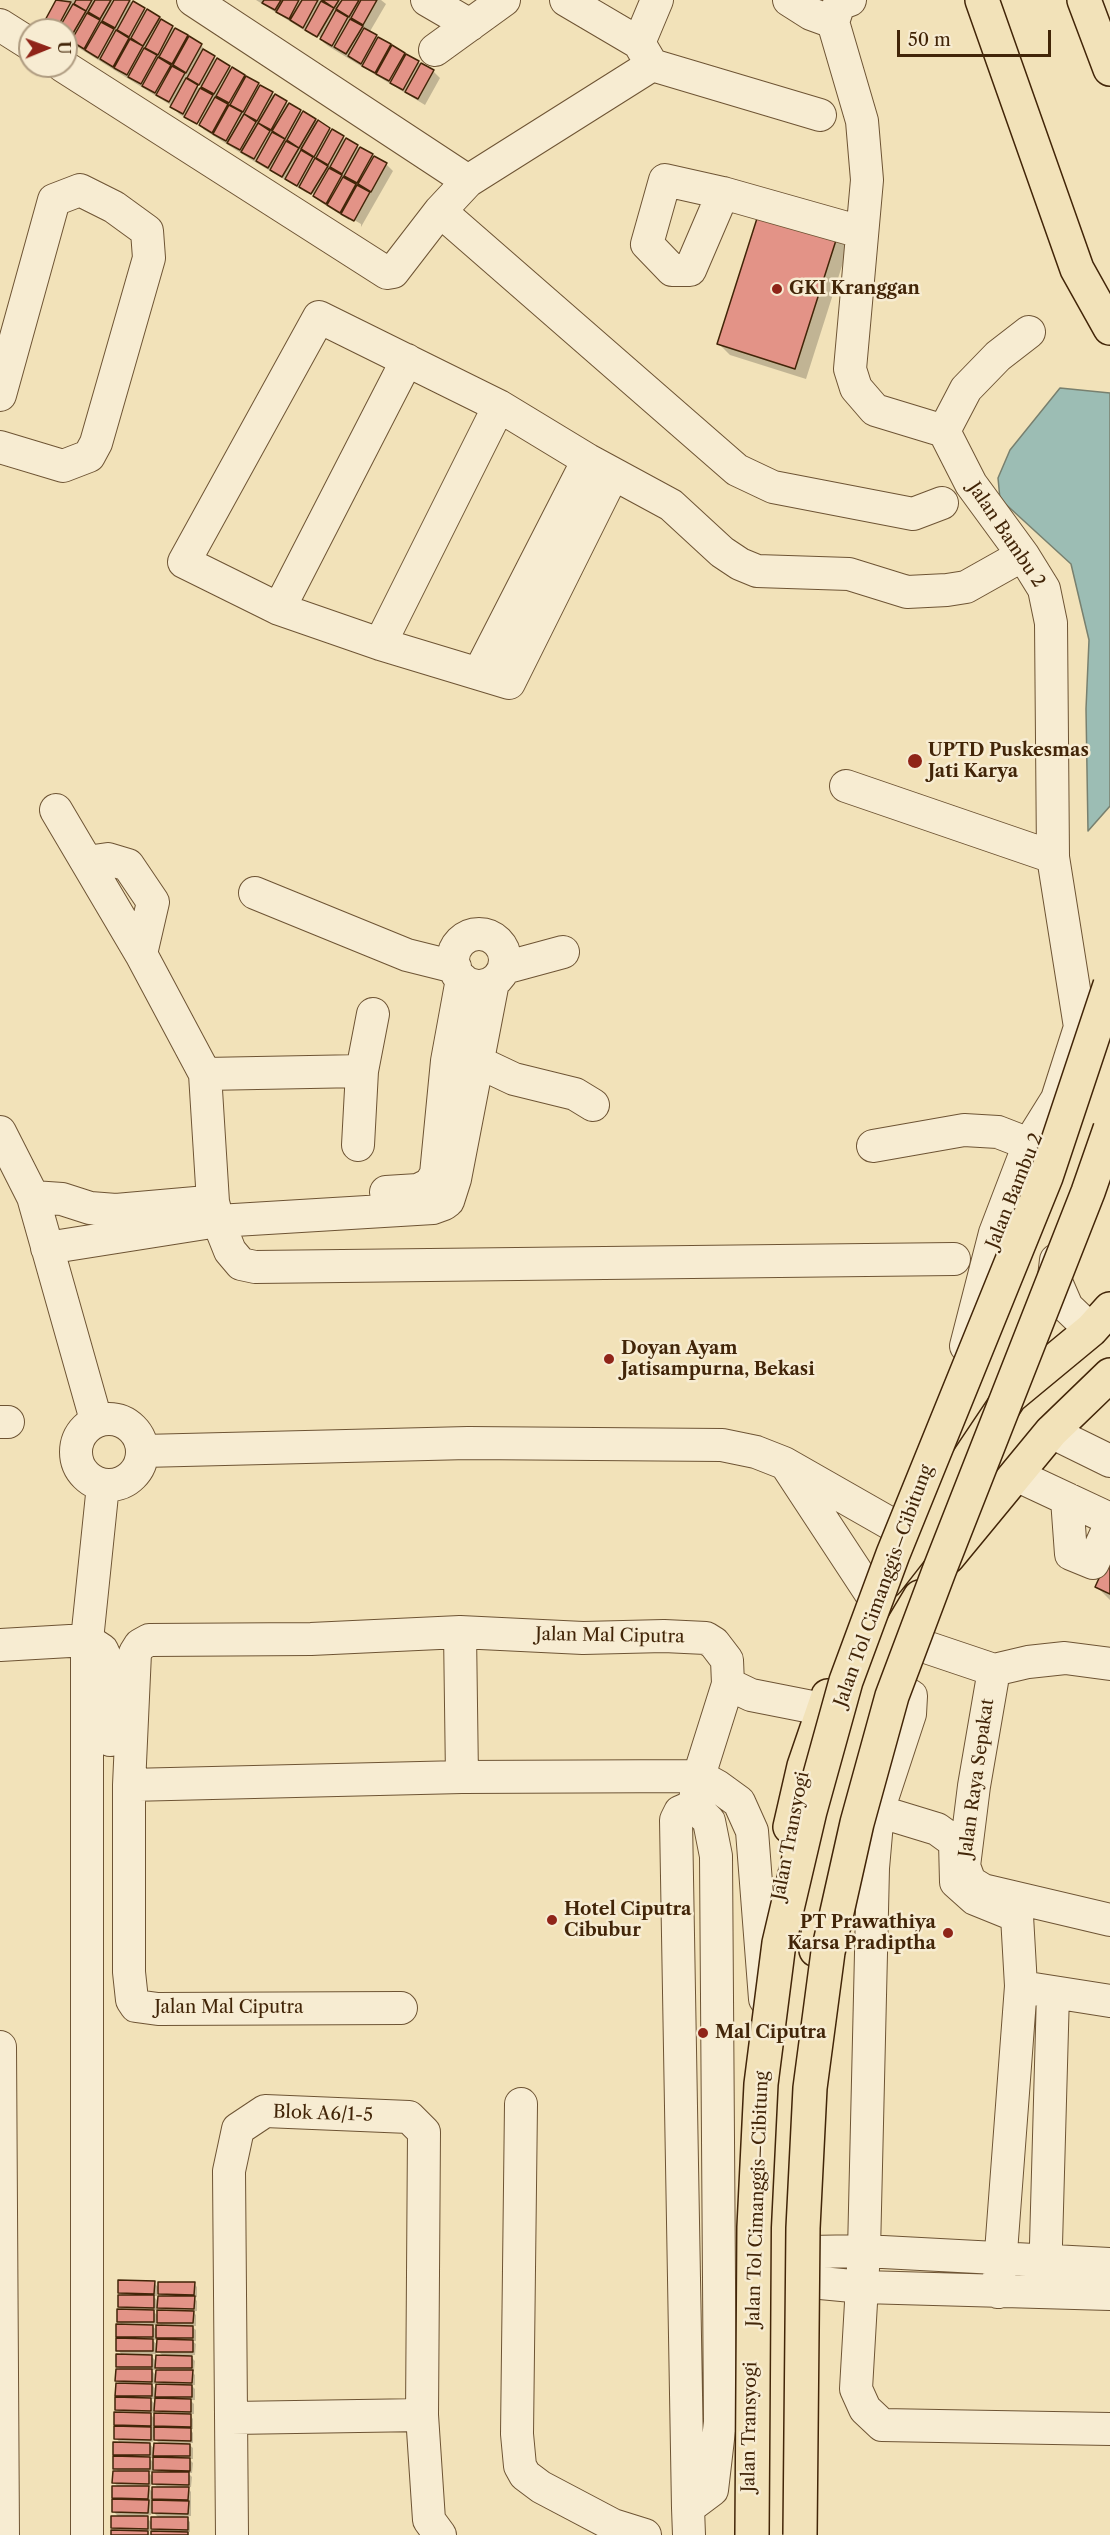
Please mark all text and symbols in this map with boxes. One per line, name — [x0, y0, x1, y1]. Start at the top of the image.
north arrow — [18, 18, 78, 78]
scale bar — [900, 18, 1054, 56]
text: 50 m — [908, 29, 951, 51]
text: U — [54, 41, 74, 54]
place label: GKI Kranggan — [789, 278, 920, 300]
marker: GKI Kranggan — [770, 282, 784, 296]
street label: Jalan Bambu 2 — [963, 478, 1049, 592]
place label: UPTD Puskesmas Jati Karya — [928, 740, 1089, 783]
marker: UPTD Puskesmas Jati Karya — [906, 752, 924, 770]
street label: Jalan Bambu 2 — [982, 1130, 1048, 1252]
place label: Doyan Ayam Jatisampurna, Bekasi — [621, 1338, 815, 1380]
marker: Doyan Ayam Jatisampurna, Bekasi — [602, 1352, 616, 1366]
street label: Jalan Tol Cimanggis–Cibitung — [830, 1462, 938, 1710]
street label: Jalan Mal Ciputra — [535, 1624, 685, 1648]
street label: Jalan Raya Sepakat — [955, 1697, 999, 1859]
street label: Jalan Transyogi — [768, 1770, 814, 1902]
place label: Hotel Ciputra Cibubur — [564, 1899, 691, 1942]
place label: PT Prawathiya Karsa Pradiptha — [787, 1912, 936, 1954]
marker: Hotel Ciputra Cibubur — [545, 1913, 559, 1927]
marker: PT Prawathiya Karsa Pradiptha — [941, 1926, 955, 1940]
street label: Jalan Mal Ciputra — [154, 1997, 304, 2019]
place label: Mal Ciputra — [715, 2022, 826, 2044]
marker: Mal Ciputra — [696, 2026, 710, 2040]
street label: Jalan Tol Cimanggis–Cibitung — [743, 2071, 773, 2327]
street label: Blok A6/1-5 — [273, 2101, 373, 2127]
street label: Jalan Transyogi — [738, 2362, 762, 2492]

